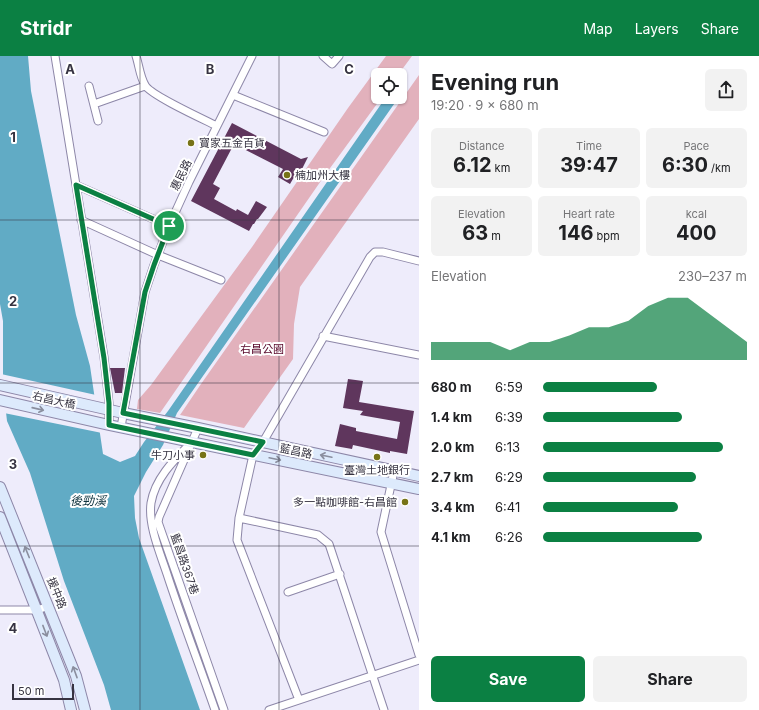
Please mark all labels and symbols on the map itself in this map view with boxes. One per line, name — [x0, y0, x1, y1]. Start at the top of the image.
text: A — [65, 61, 75, 77]
text: B — [206, 61, 215, 77]
text: C — [344, 61, 354, 77]
text: 1 — [10, 129, 16, 145]
place label: 寶家五金百貨 — [199, 136, 265, 150]
marker: 寶家五金百貨 — [186, 138, 196, 148]
street label: 惠民路 — [167, 157, 195, 193]
place label: 楠加州大樓 — [295, 168, 350, 182]
marker: 楠加州大樓 — [282, 170, 292, 180]
pin — [152, 209, 186, 243]
text: 2 — [9, 293, 17, 309]
park label: 右昌公園 — [240, 342, 284, 356]
street label: 右昌大橋 — [31, 388, 77, 412]
one-way arrow — [31, 405, 44, 413]
street label: 藍昌路 — [278, 441, 314, 461]
place label: 牛刀小事 — [151, 448, 195, 462]
marker: 牛刀小事 — [198, 450, 208, 460]
one-way arrow — [320, 452, 333, 460]
marker: 臺灣土地銀行 — [372, 452, 382, 462]
text: 3 — [9, 456, 17, 472]
one-way arrow — [268, 456, 281, 464]
place label: 臺灣土地銀行 — [344, 463, 410, 477]
water label: 後勁溪 — [70, 493, 108, 508]
place label: 多一點咖啡館-右昌館 — [293, 495, 397, 509]
marker: 多一點咖啡館-右昌館 — [400, 497, 410, 507]
street label: 藍昌路367巷 — [168, 532, 202, 596]
one-way arrow — [22, 546, 30, 558]
street label: 援中路 — [44, 575, 70, 611]
text: 4 — [9, 620, 18, 636]
one-way arrow — [41, 625, 49, 637]
one-way arrow — [70, 667, 78, 679]
scale bar — [12, 682, 74, 701]

